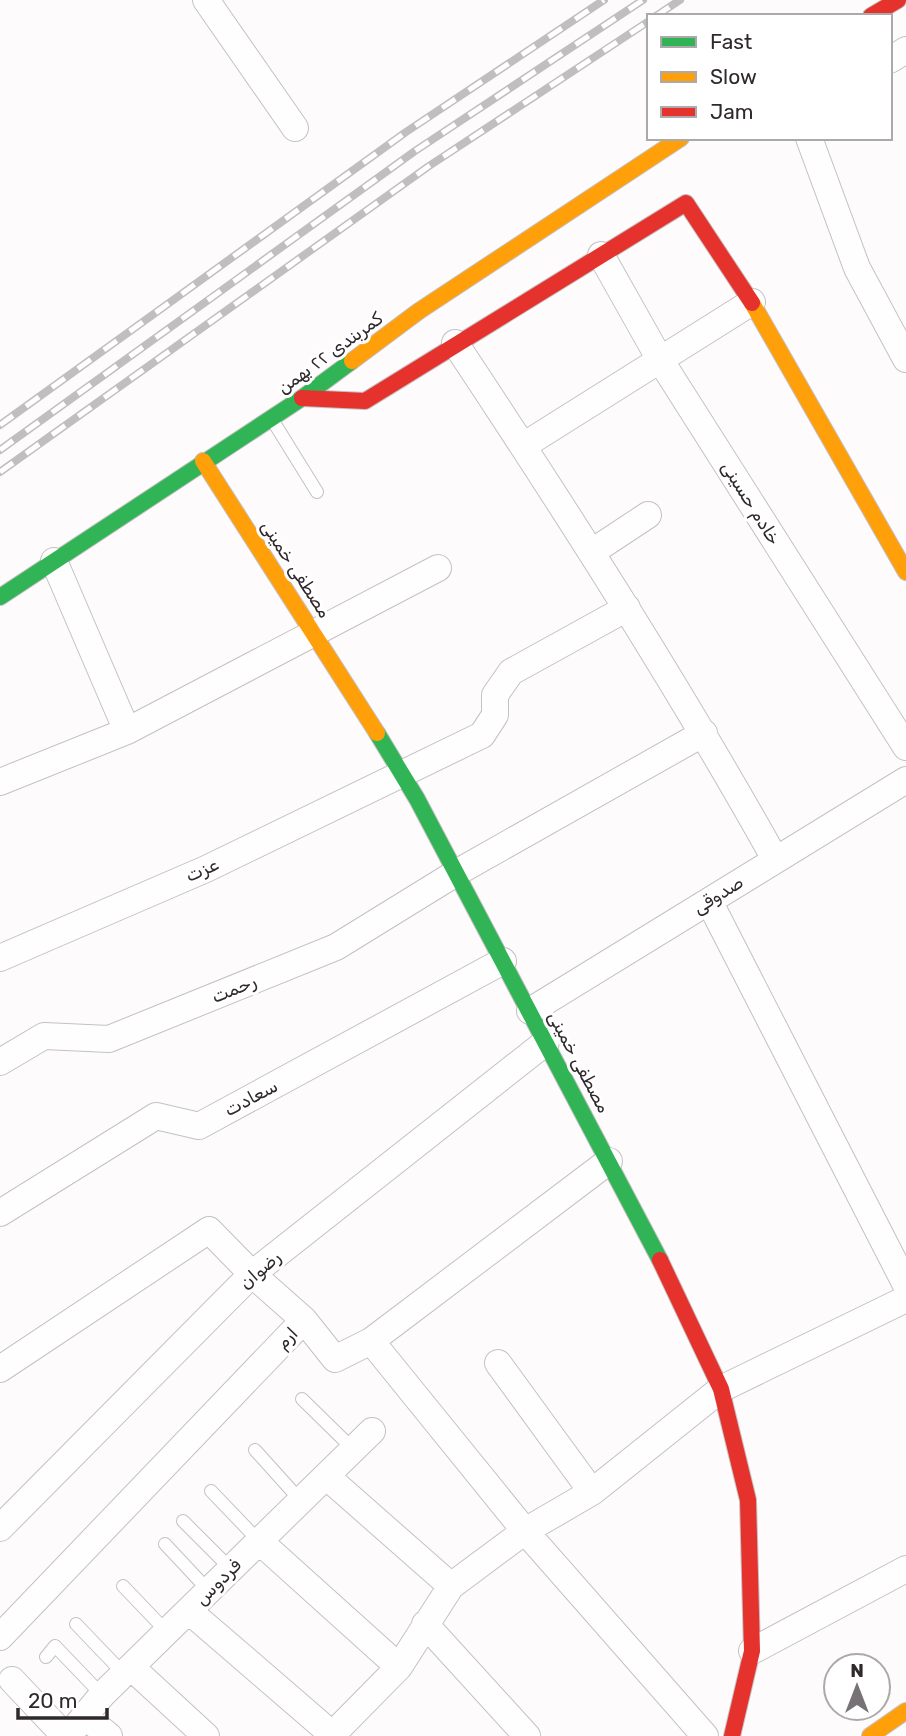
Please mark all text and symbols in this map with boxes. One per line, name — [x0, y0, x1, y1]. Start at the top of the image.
legend — [647, 14, 892, 140]
text: Fast — [710, 29, 752, 54]
text: Slow — [710, 64, 757, 89]
text: Jam — [710, 99, 754, 124]
street label: کمربندی ۲۲ بهمن — [273, 307, 387, 399]
street label: خادم حسینی — [717, 457, 785, 549]
street label: مصطفی خمینی — [256, 516, 336, 622]
street label: عزت — [182, 853, 222, 887]
street label: صدوقی — [689, 871, 747, 919]
street label: رحمت — [208, 970, 260, 1008]
street label: مصطفی خمینی — [543, 1007, 615, 1117]
street label: سعادت — [220, 1075, 282, 1121]
street label: رضوان — [235, 1246, 285, 1294]
street label: ارم — [272, 1323, 302, 1353]
street label: فردوس — [190, 1554, 246, 1610]
north arrow — [822, 1652, 892, 1722]
text: N — [850, 1659, 864, 1682]
scale bar — [18, 1676, 107, 1720]
text: 20 m — [28, 1688, 77, 1713]

